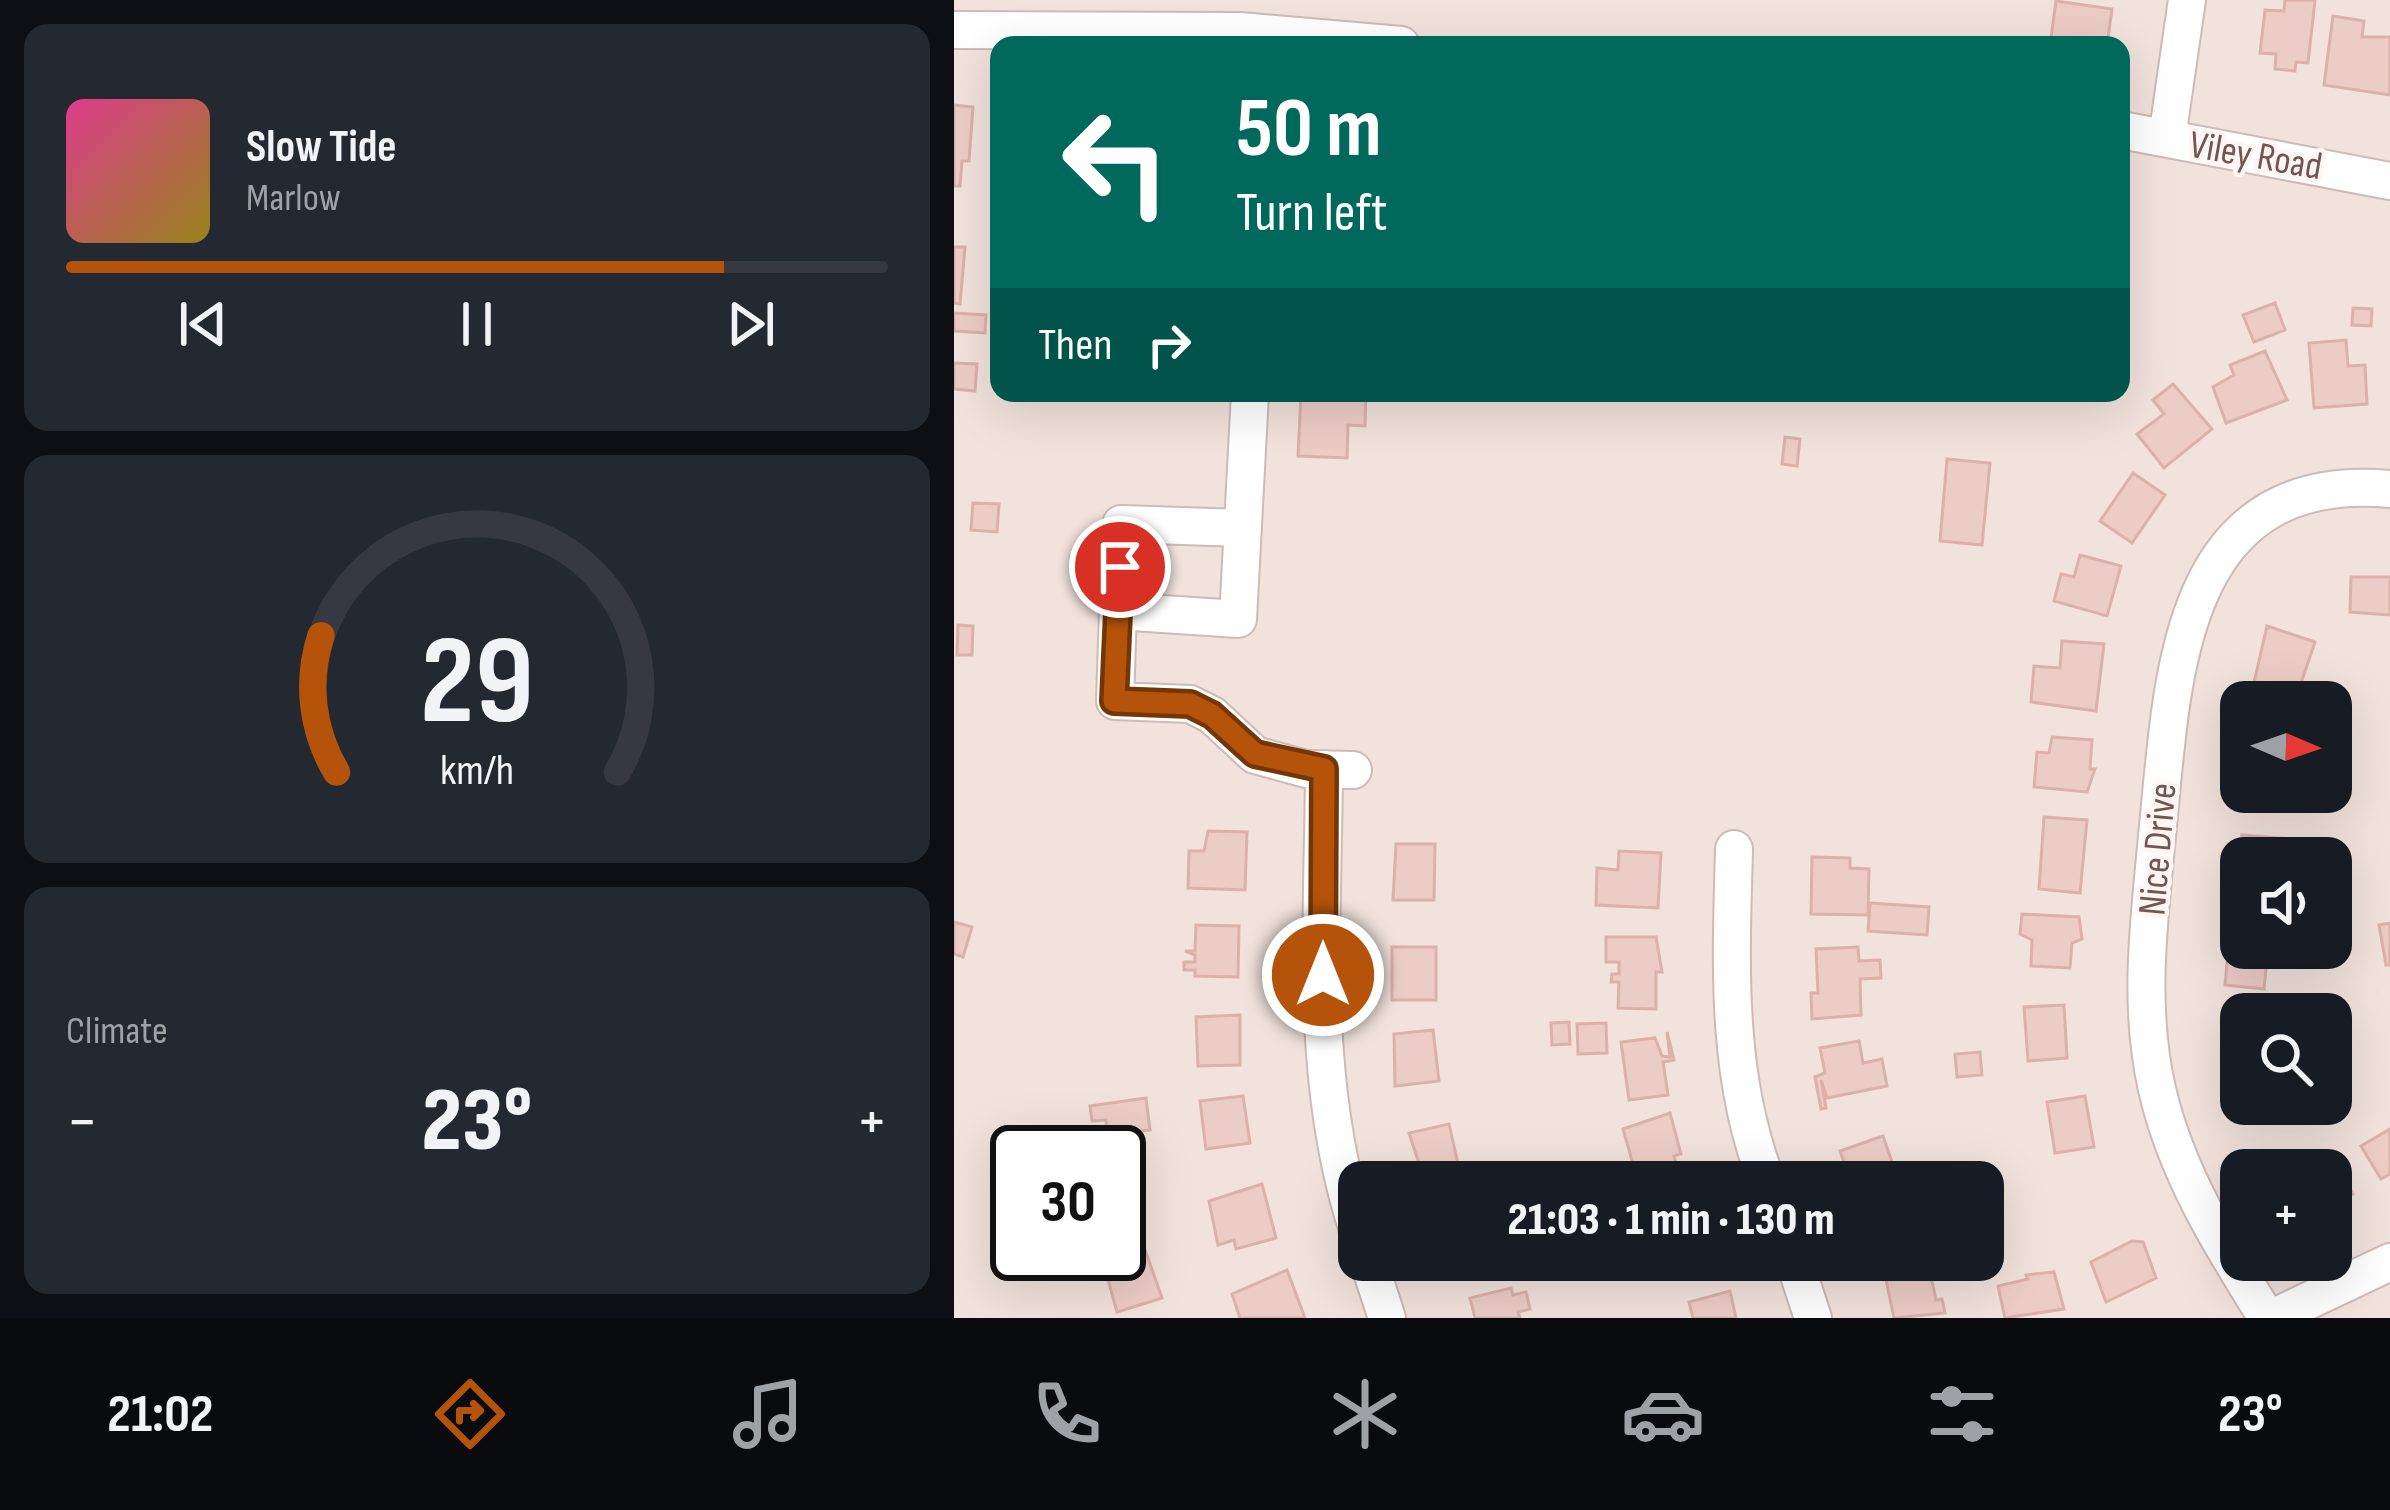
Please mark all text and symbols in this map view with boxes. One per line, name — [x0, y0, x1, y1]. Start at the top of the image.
text: 50 m — [1236, 79, 1382, 180]
icon: left — [1038, 84, 1194, 240]
text: Slow Tide — [246, 120, 397, 175]
street label: Viley Road — [2186, 122, 2325, 191]
text: Marlow — [246, 175, 341, 222]
text: Turn left — [1236, 181, 1388, 246]
icon: previous — [170, 291, 236, 357]
icon: pause — [444, 291, 510, 357]
icon: next — [718, 291, 784, 357]
icon: right — [1136, 312, 1202, 378]
text: Then — [1038, 318, 1112, 373]
pin — [1069, 516, 1171, 618]
icon: arrive — [1087, 534, 1153, 600]
text: 29 — [420, 609, 534, 758]
north arrow — [2220, 681, 2352, 813]
map controls — [2220, 681, 2352, 1281]
text: km/h — [440, 745, 514, 797]
street label: Nice Drive — [2129, 781, 2188, 917]
button: sound — [2220, 837, 2352, 969]
position arrow — [1260, 912, 1386, 1038]
button: search — [2220, 993, 2352, 1125]
text: Climate — [66, 1008, 168, 1055]
text: 23° — [422, 1068, 532, 1176]
text: − — [66, 1083, 98, 1162]
text: + — [856, 1083, 888, 1162]
speed limit sign: 30 — [990, 1125, 1146, 1281]
button: + — [2220, 1149, 2352, 1281]
text: 21:03 · 1 min · 130 m — [1507, 1193, 1835, 1248]
icon: directions — [428, 1372, 512, 1456]
icon: music — [726, 1372, 810, 1456]
icon: phone — [1025, 1372, 1109, 1456]
icon: climate — [1323, 1372, 1407, 1456]
icon: car — [1621, 1372, 1705, 1456]
icon: filters — [1920, 1372, 2004, 1456]
text: 21:02 — [107, 1382, 214, 1447]
text: 23° — [2218, 1382, 2283, 1447]

